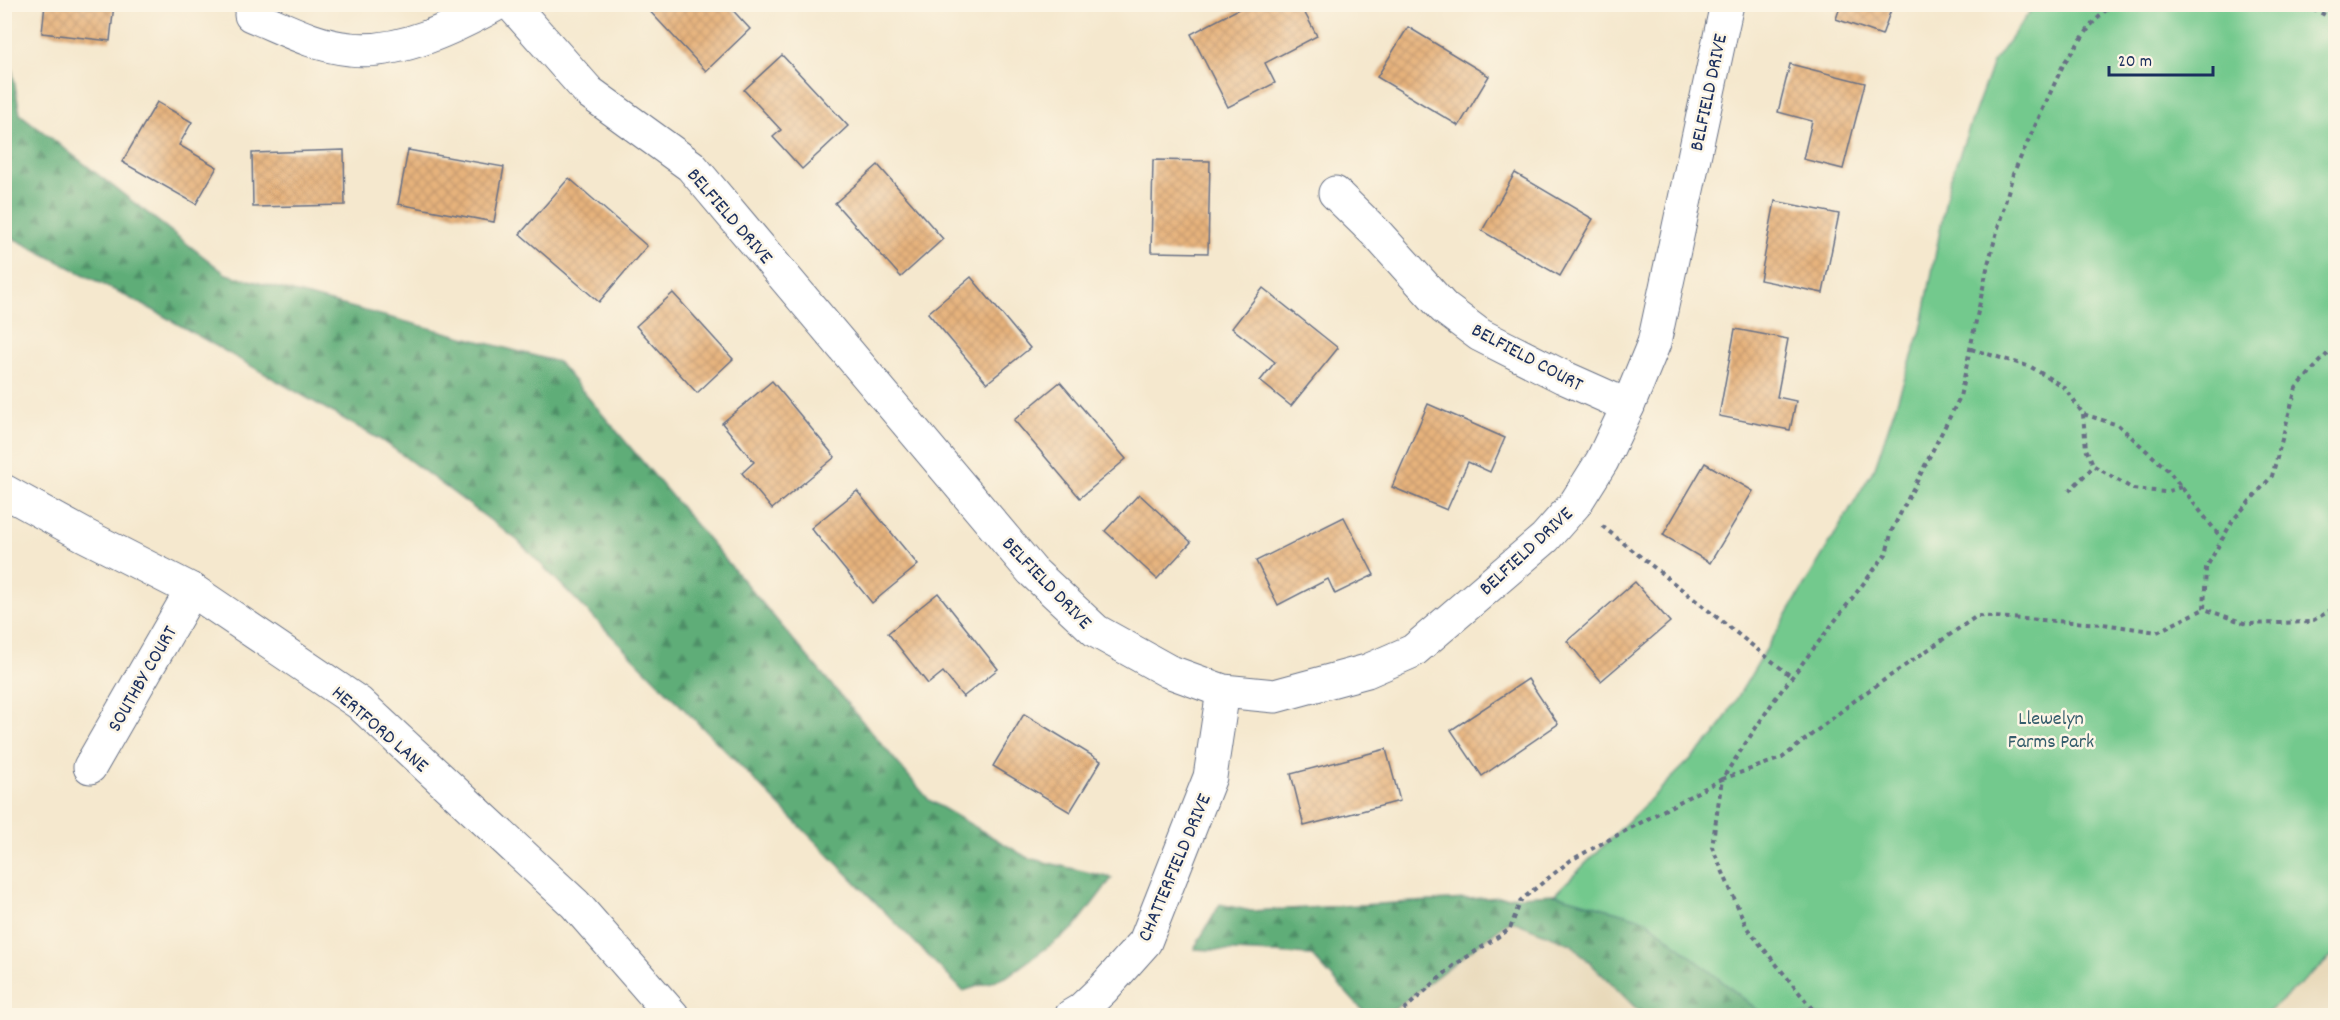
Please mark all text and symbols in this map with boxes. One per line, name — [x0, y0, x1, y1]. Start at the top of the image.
street label: BELFIELD DRIVE — [1684, 32, 1736, 154]
scale bar — [2109, 39, 2212, 77]
text: 20 m — [2118, 50, 2152, 75]
street label: BELFIELD DRIVE — [679, 163, 778, 271]
street label: BELFIELD COURT — [1466, 317, 1587, 400]
street label: BELFIELD DRIVE — [1474, 501, 1580, 603]
street label: BELFIELD DRIVE — [994, 532, 1097, 637]
street label: SOUTHBY COURT — [102, 621, 185, 738]
street label: HERTFORD LANE — [324, 680, 434, 780]
park label: Llewelyn Farms Park — [2008, 706, 2094, 757]
street label: CHATTERFIELD DRIVE — [1132, 790, 1220, 946]

